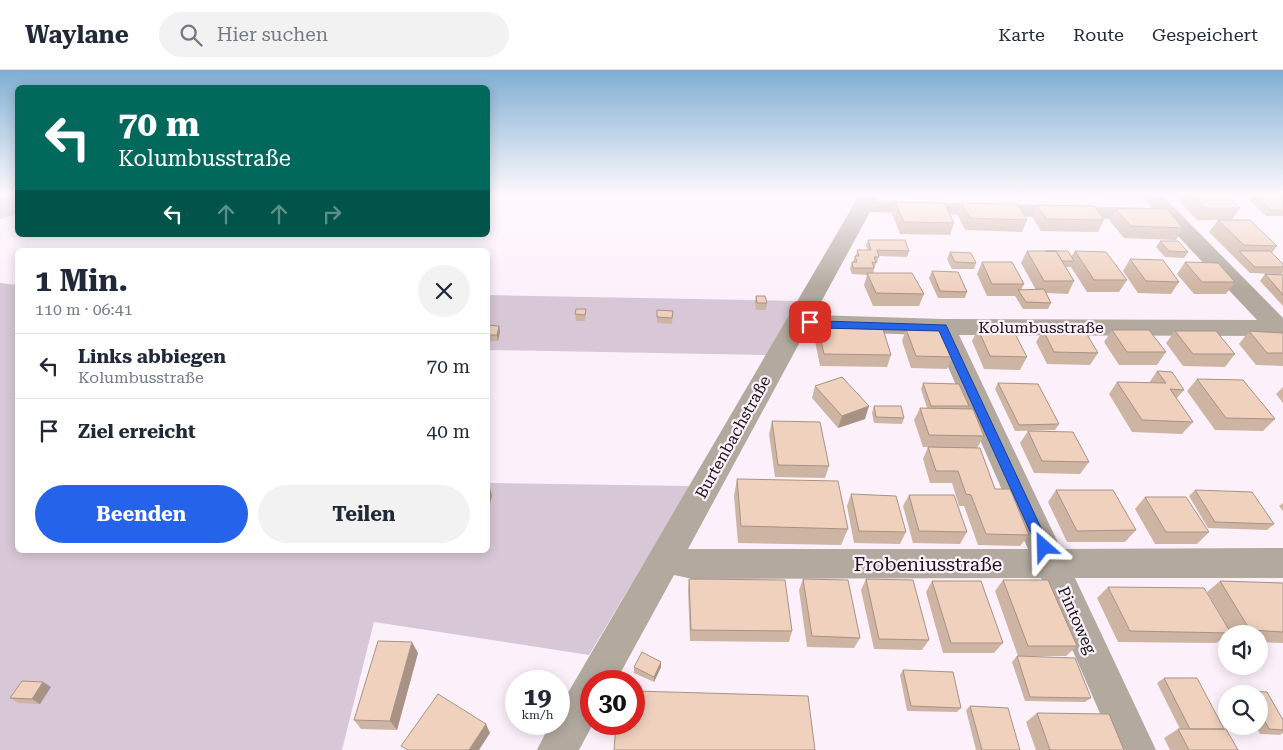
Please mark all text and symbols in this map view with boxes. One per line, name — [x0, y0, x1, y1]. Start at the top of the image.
search box — [159, 12, 509, 57]
text: Waylane — [25, 21, 129, 49]
icon: search — [177, 21, 205, 49]
text: Hier suchen — [217, 23, 328, 46]
text: Karte — [998, 24, 1045, 45]
text: Route — [1073, 24, 1124, 45]
text: Gespeichert — [1152, 24, 1258, 45]
text: 70 m — [118, 104, 200, 145]
icon: left — [35, 105, 100, 170]
text: Kolumbusstraße — [118, 146, 291, 171]
icon: left — [159, 200, 187, 228]
icon: ahead — [212, 200, 240, 228]
icon: ahead — [265, 200, 293, 228]
icon: right — [318, 200, 346, 228]
text: 1 Min. — [35, 263, 128, 298]
button: close — [418, 265, 470, 317]
text: 110 m · 06:41 — [35, 300, 133, 319]
pin — [789, 301, 831, 343]
icon: arrive — [796, 308, 824, 336]
street label: Kolumbusstraße — [978, 318, 1104, 337]
text: Links abbiegen — [78, 345, 226, 368]
icon: left — [35, 352, 63, 380]
text: 70 m — [427, 355, 470, 378]
text: Kolumbusstraße — [78, 368, 204, 387]
street label: Burtenbachstraße — [691, 372, 775, 502]
icon: arrive — [35, 417, 63, 445]
text: Ziel erreicht — [78, 420, 196, 443]
text: 40 m — [427, 420, 470, 443]
button: Beenden — [35, 485, 248, 543]
button: Teilen — [258, 485, 470, 543]
position arrow — [1017, 520, 1069, 572]
street label: Frobeniusstraße — [854, 553, 1002, 576]
street label: Pintoweg — [1054, 583, 1101, 657]
map controls — [1218, 625, 1268, 735]
button: sound — [1218, 625, 1268, 675]
speed limit sign: 30 — [580, 670, 645, 735]
text: 19 — [523, 682, 552, 711]
button: search — [1218, 685, 1268, 735]
text: km/h — [521, 708, 554, 722]

